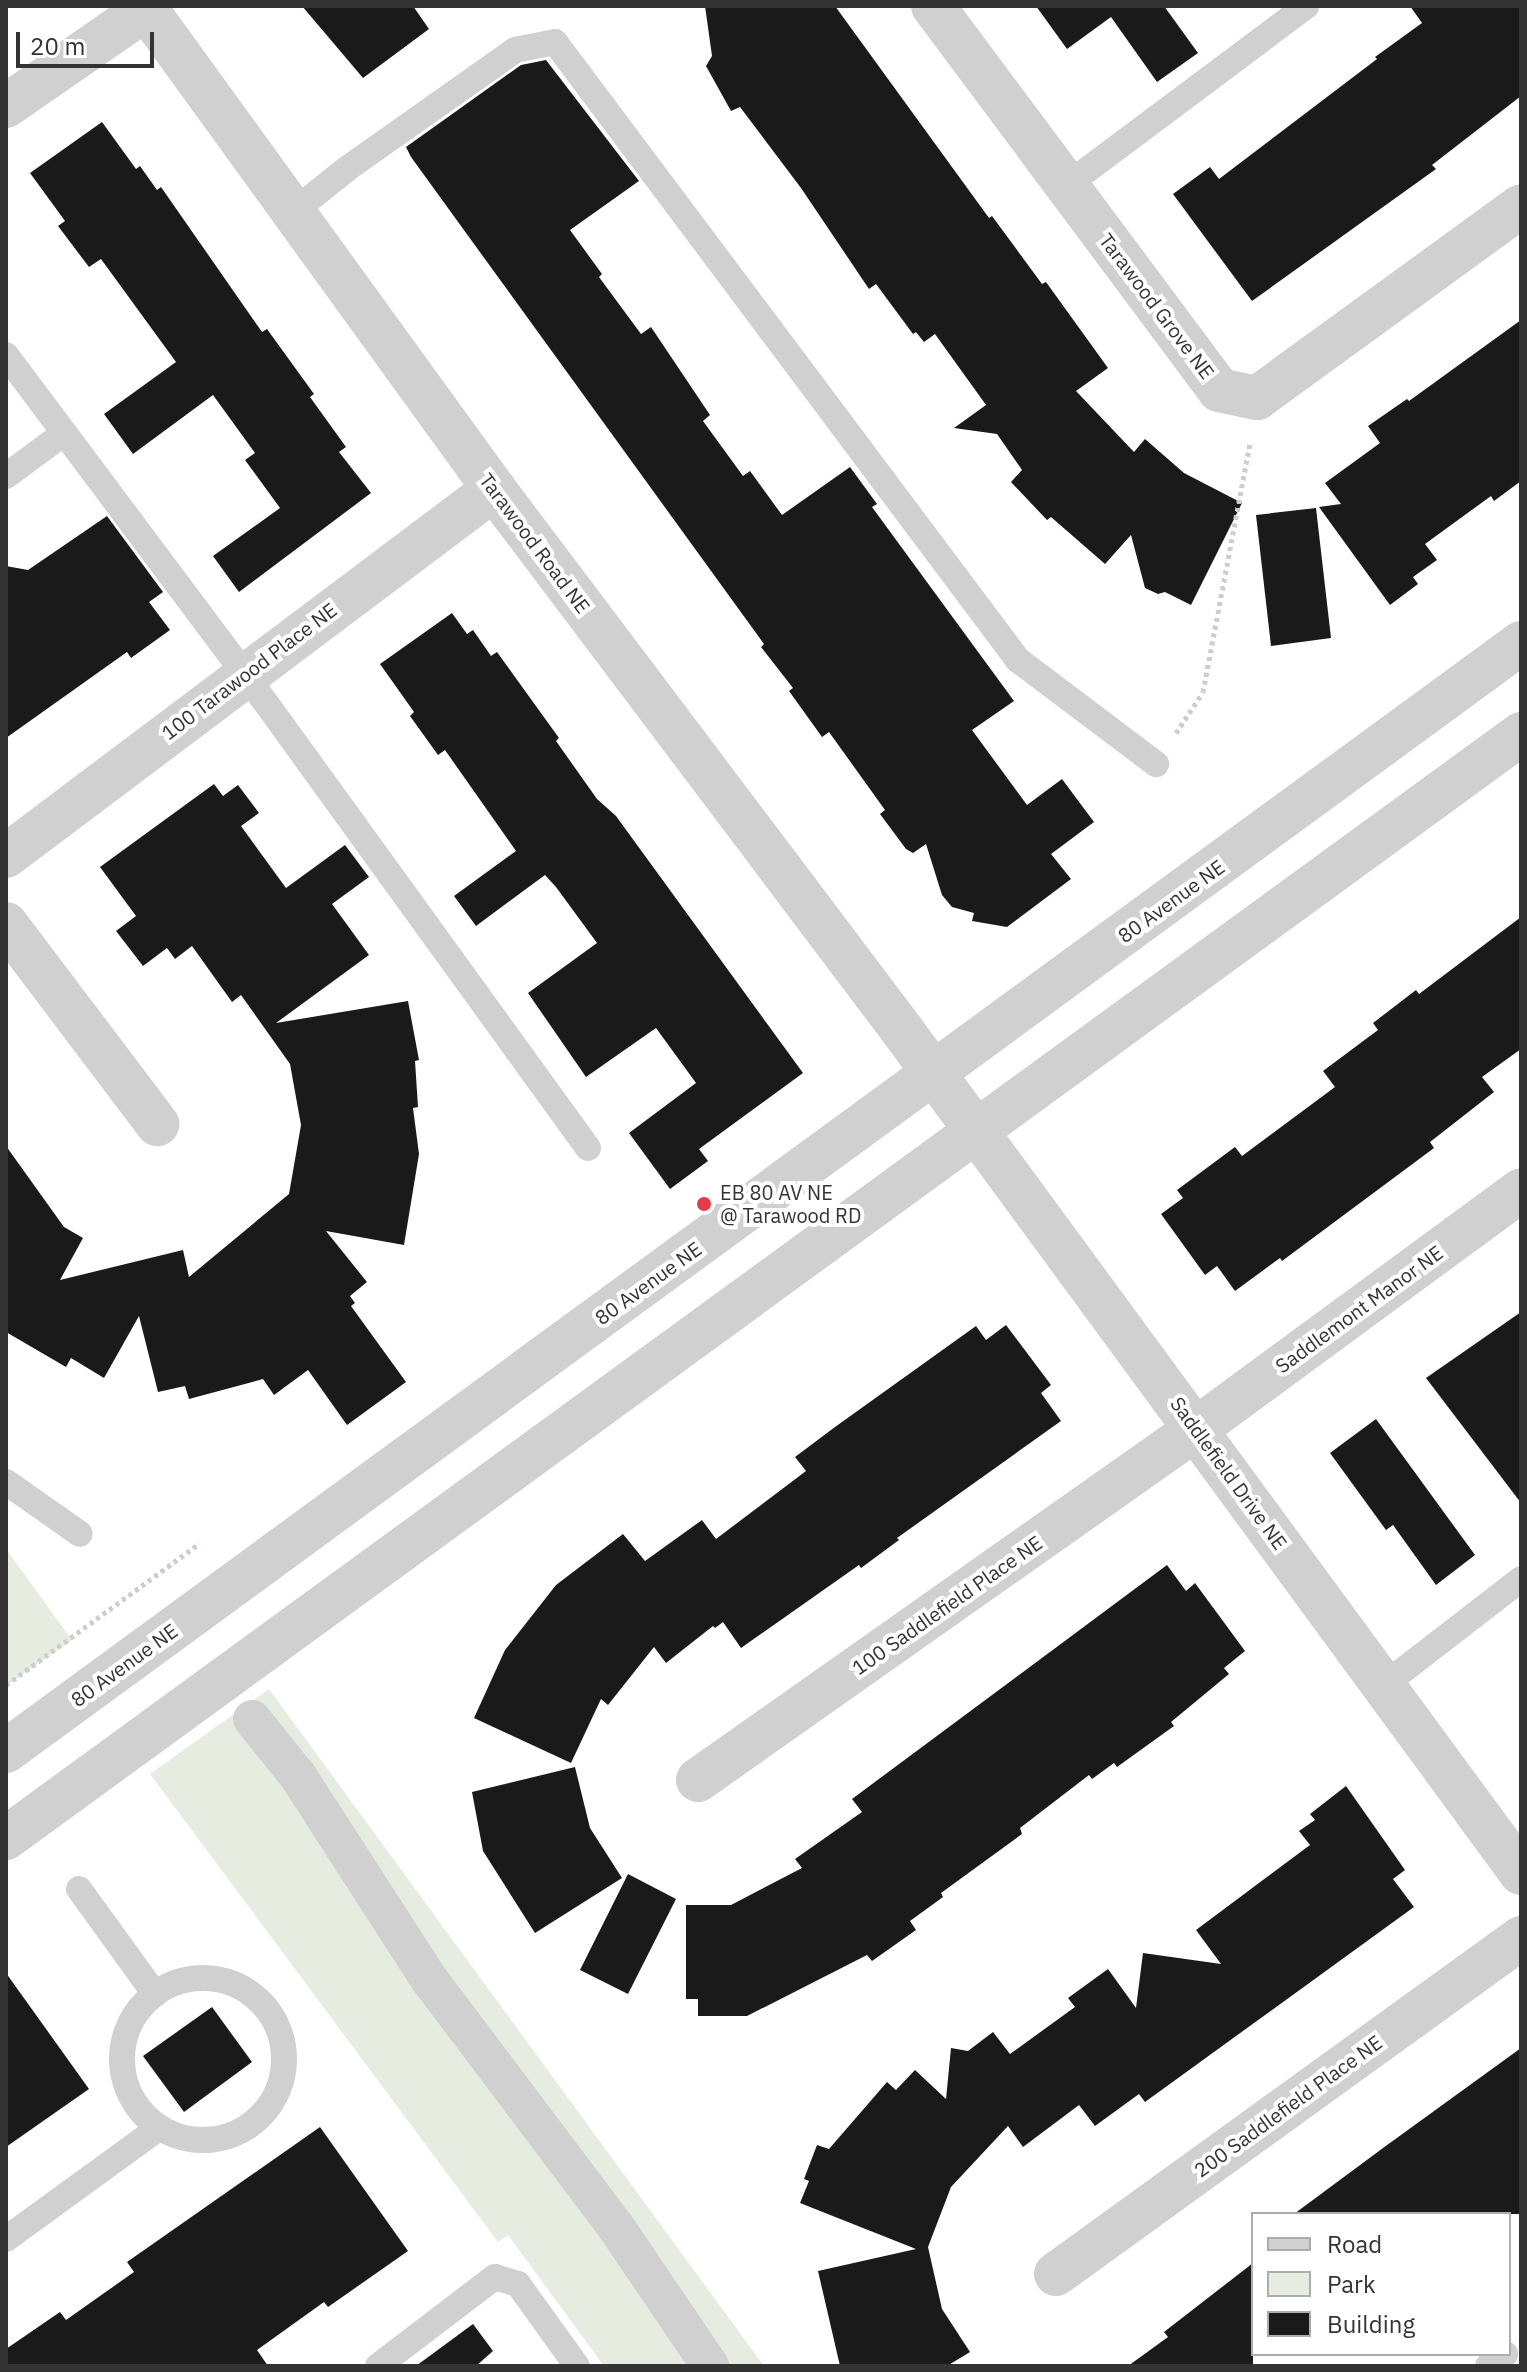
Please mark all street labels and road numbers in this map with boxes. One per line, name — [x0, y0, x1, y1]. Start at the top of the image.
street label: Tarawood Grove NE — [1094, 229, 1220, 383]
street label: Tarawood Road NE — [475, 468, 595, 618]
street label: 100 Tarawood Place NE — [157, 597, 341, 745]
street label: 80 Avenue NE — [1113, 854, 1229, 948]
street label: 80 Avenue NE — [590, 1236, 706, 1330]
street label: Saddlemont Manor NE — [1271, 1240, 1447, 1378]
street label: Saddlefield Drive NE — [1166, 1392, 1292, 1554]
street label: 100 Saddlefield Place NE — [847, 1530, 1047, 1680]
street label: 80 Avenue NE — [66, 1618, 182, 1712]
street label: 200 Saddlefield Place NE — [1189, 2030, 1387, 2182]

